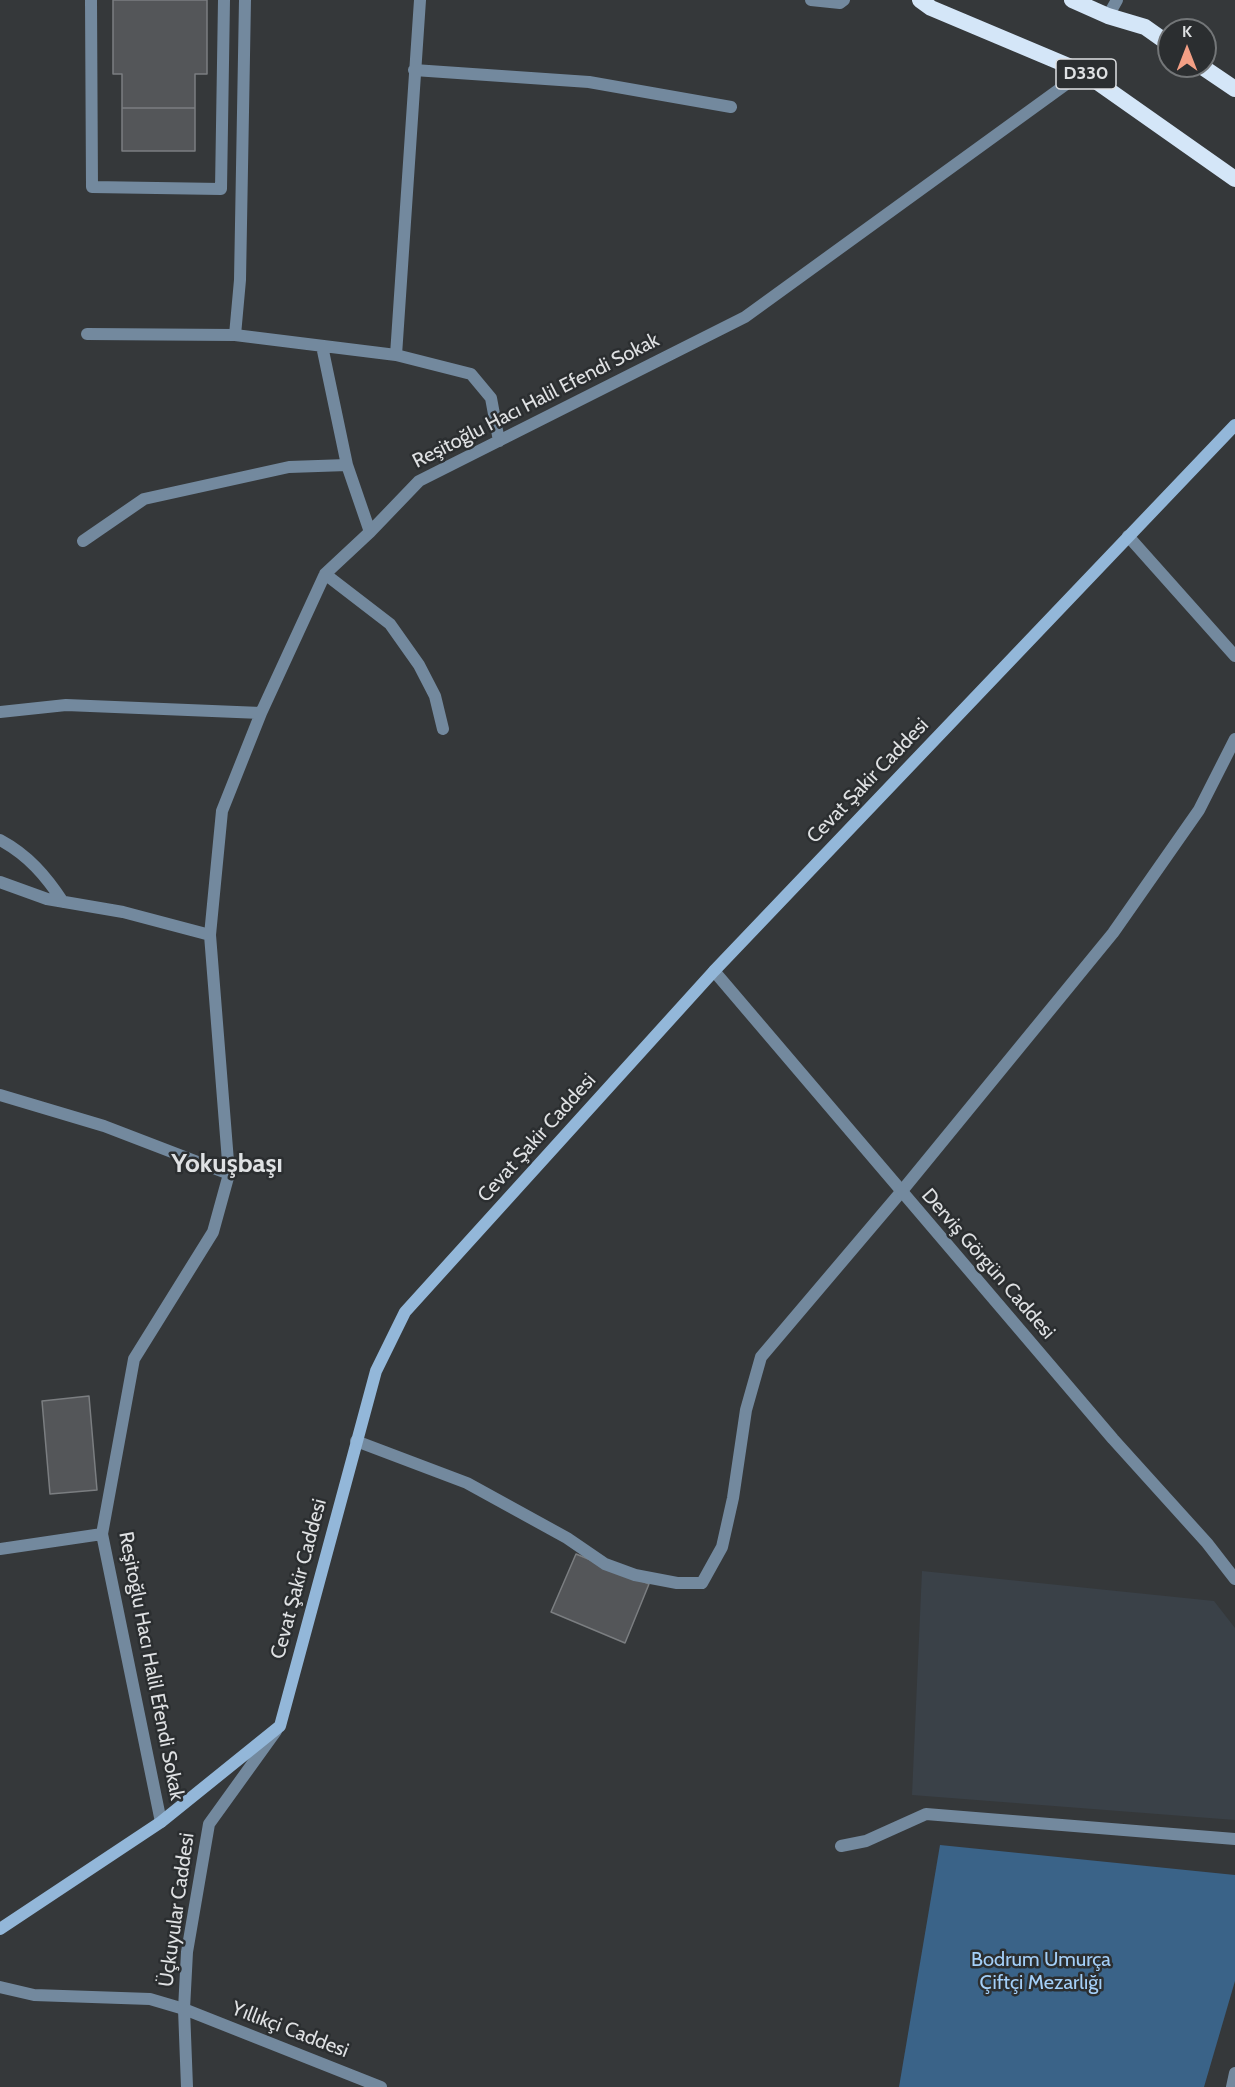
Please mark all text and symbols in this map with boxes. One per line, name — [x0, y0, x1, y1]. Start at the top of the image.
north arrow — [1157, 18, 1217, 78]
text: K — [1182, 22, 1192, 41]
road number: D330 — [1056, 59, 1116, 89]
street label: Reşitoğlu Hacı Halil Efendi Sokak — [409, 328, 663, 474]
street label: Cevat Şakir Caddesi — [802, 713, 934, 849]
street label: Cevat Şakir Caddesi — [473, 1069, 601, 1207]
district label: Yokuşbaşı — [171, 1148, 283, 1180]
street label: Derviş Görgün Caddesi — [916, 1184, 1060, 1344]
street label: Cevat Şakir Caddesi — [266, 1496, 332, 1662]
street label: Reşitoğlu Hacı Halil Efendi Sokak — [113, 1530, 189, 1802]
street label: Üçkuyular Caddesi — [154, 1831, 200, 1989]
park label: Bodrum Umurça Çiftçi Mezarlığı — [971, 1948, 1111, 1995]
street label: Yıllıkçi Caddesi — [228, 1997, 352, 2063]

